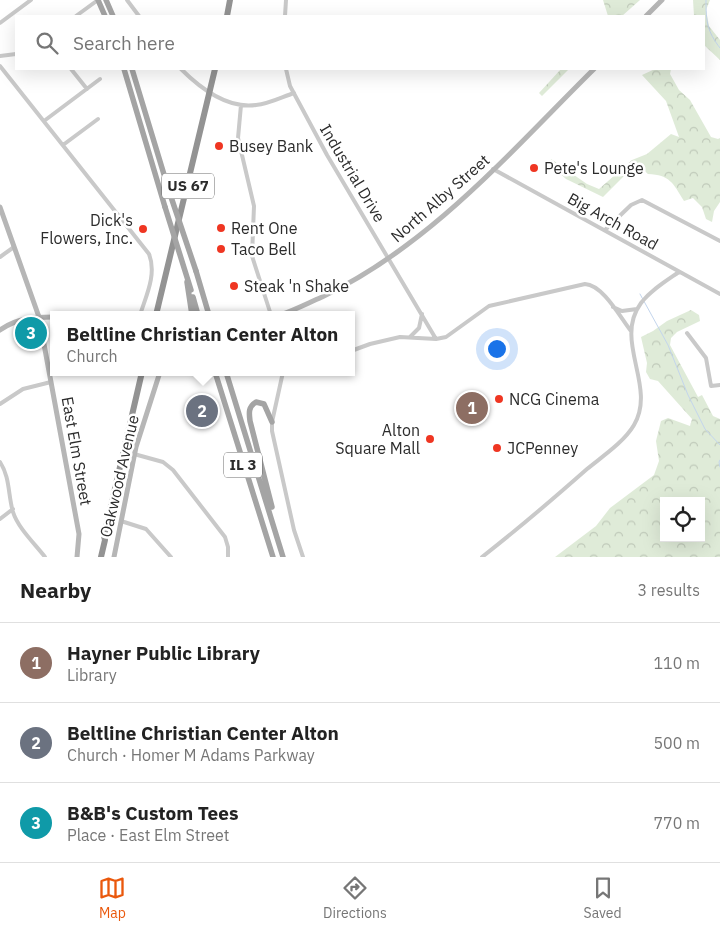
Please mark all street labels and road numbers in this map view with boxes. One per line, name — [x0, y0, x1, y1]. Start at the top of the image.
street label: Industrial Drive — [316, 120, 390, 226]
street label: North Alby Street — [387, 150, 493, 246]
road number: US 67 — [162, 174, 214, 198]
street label: Big Arch Road — [564, 188, 662, 254]
street label: East Elm Street — [58, 395, 96, 507]
street label: Oakwood Avenue — [95, 413, 143, 539]
road number: IL 3 — [224, 452, 262, 478]

